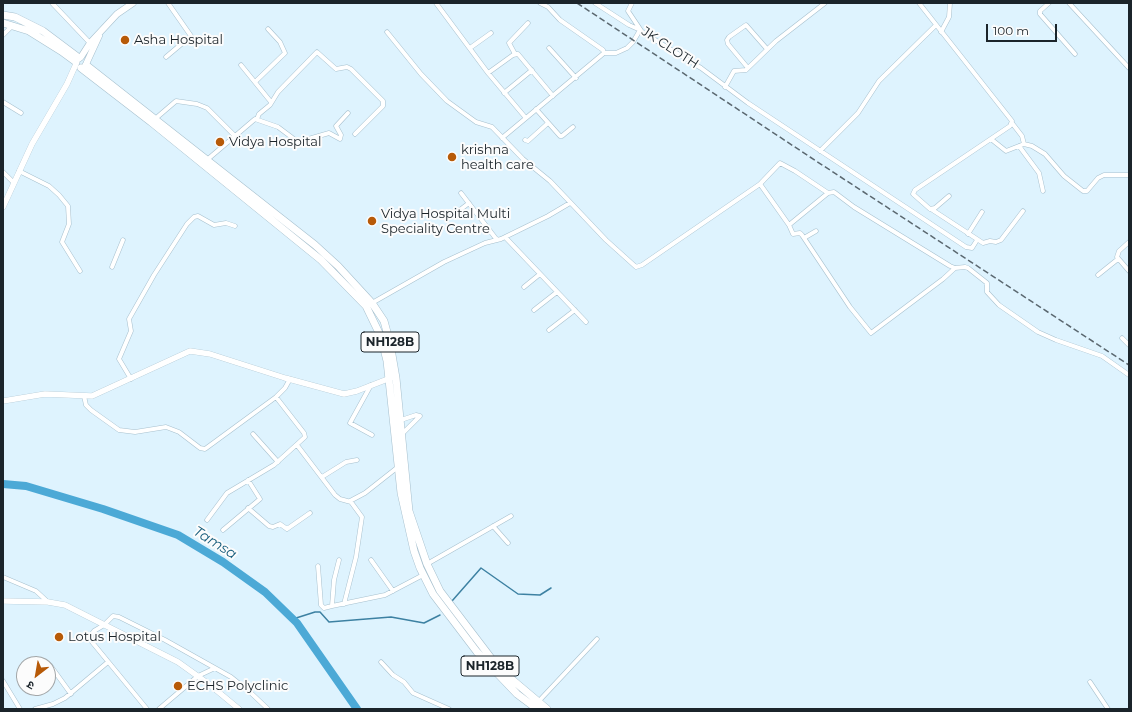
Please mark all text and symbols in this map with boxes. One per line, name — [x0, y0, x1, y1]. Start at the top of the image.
scale bar — [988, 16, 1059, 42]
text: 100 m — [993, 23, 1029, 38]
street label: JK CLOTH — [639, 24, 701, 72]
place label: Asha Hospital — [134, 32, 223, 48]
marker: Asha Hospital — [119, 34, 131, 46]
place label: Vidya Hospital — [229, 134, 321, 150]
marker: Vidya Hospital — [214, 136, 226, 148]
place label: krishna health care — [461, 142, 534, 173]
marker: krishna health care — [446, 151, 458, 163]
place label: Vidya Hospital Multi Speciality Centre — [381, 206, 510, 237]
marker: Vidya Hospital Multi Speciality Centre — [366, 215, 378, 227]
road number: NH128B — [361, 332, 419, 352]
water label: Tamsa — [190, 523, 240, 563]
place label: Lotus Hospital — [68, 629, 161, 645]
marker: Lotus Hospital — [53, 631, 65, 643]
north arrow — [16, 656, 56, 696]
road number: NH128B — [461, 656, 519, 676]
text: उ — [24, 678, 37, 693]
place label: ECHS Polyclinic — [187, 678, 288, 694]
marker: ECHS Polyclinic — [172, 680, 184, 692]

